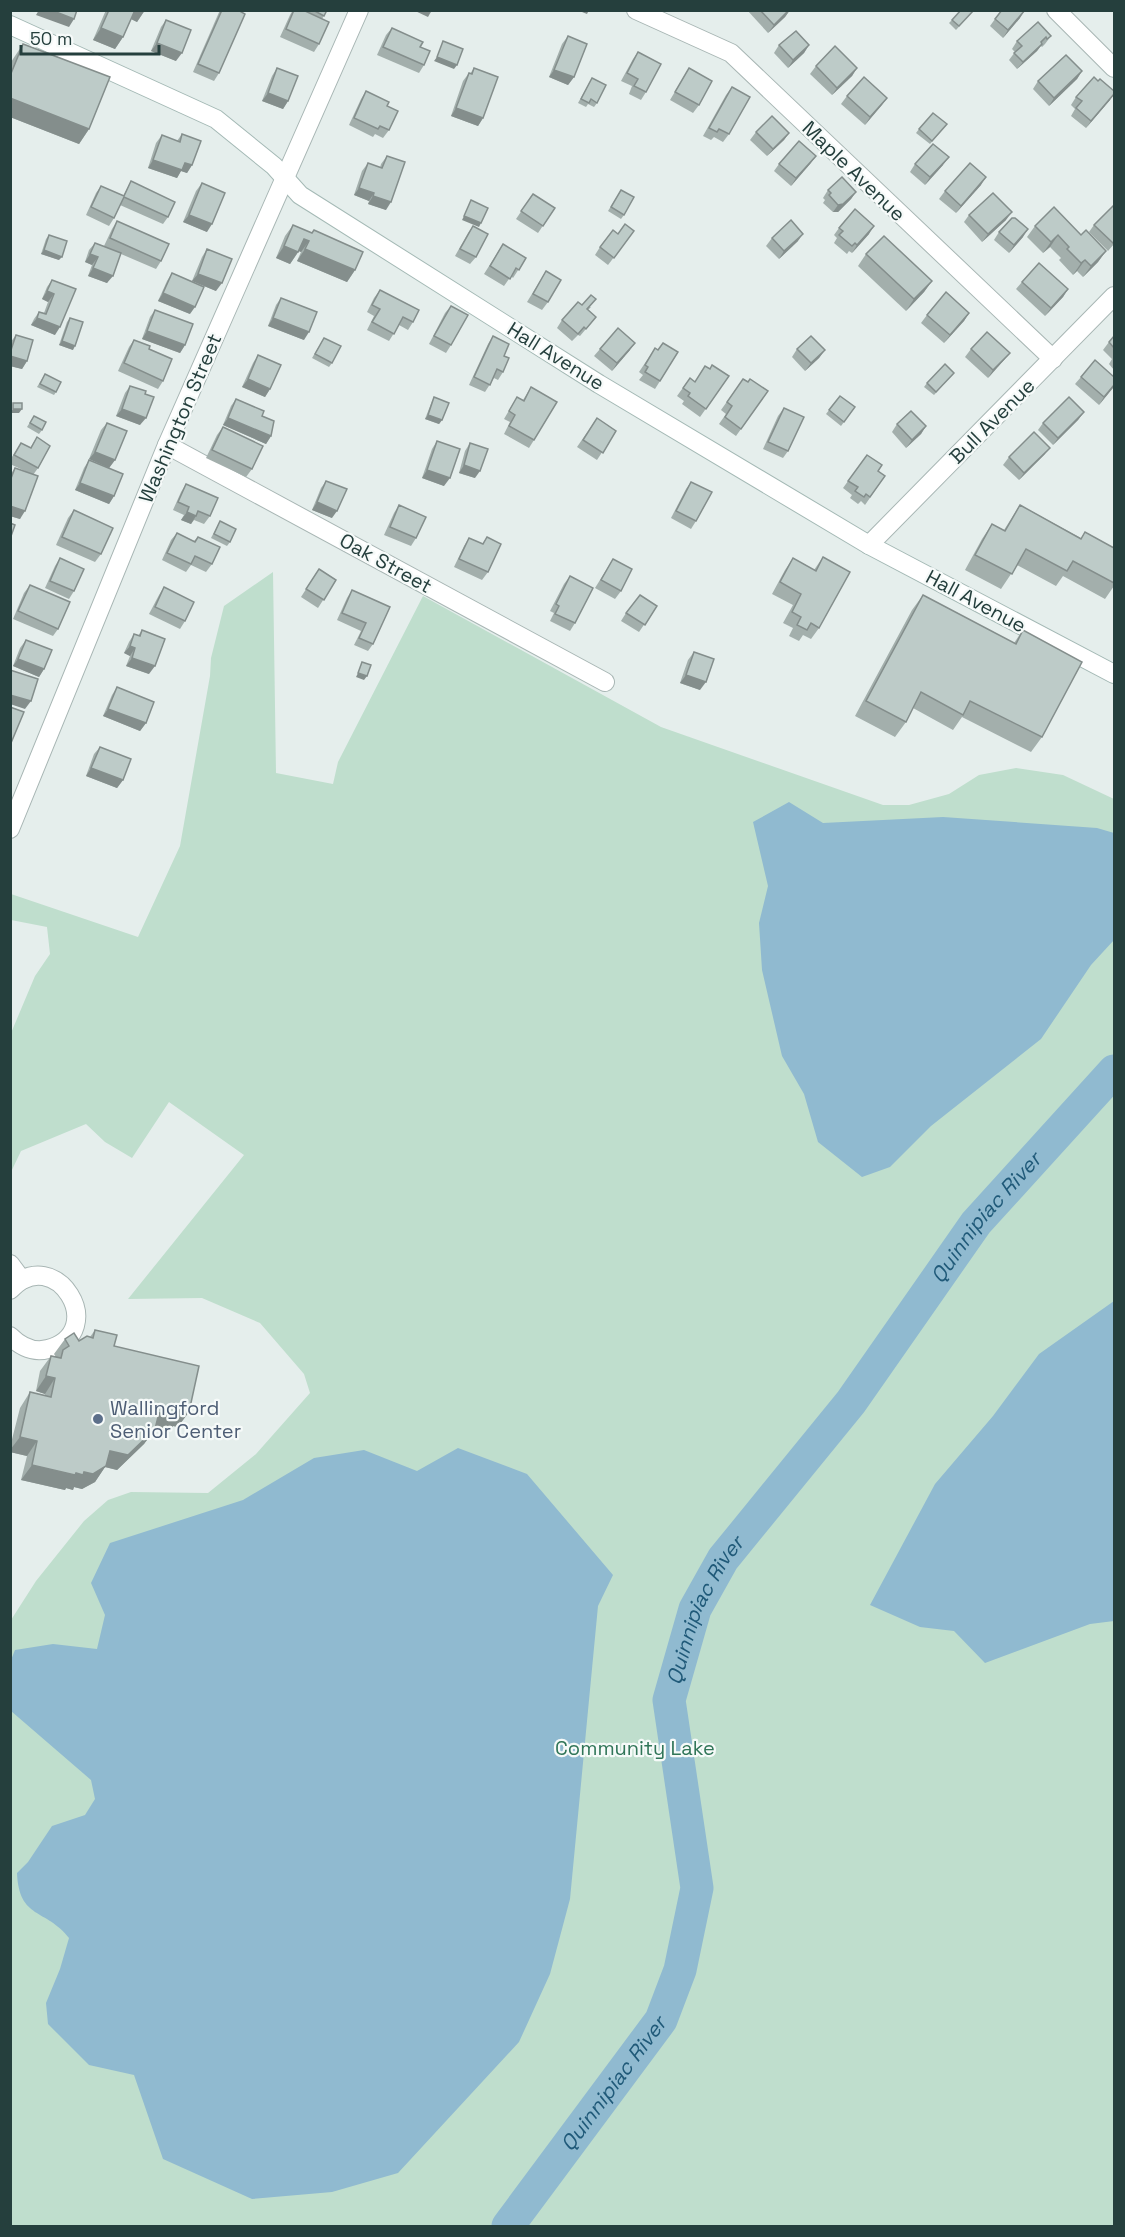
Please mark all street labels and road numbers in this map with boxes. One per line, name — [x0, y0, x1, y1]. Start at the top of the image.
street label: Maple Avenue — [797, 115, 911, 227]
street label: Hall Avenue — [502, 316, 610, 396]
street label: Washington Street — [133, 330, 227, 506]
street label: Bull Avenue — [944, 373, 1040, 469]
street label: Oak Street — [335, 527, 437, 599]
street label: Hall Avenue — [921, 564, 1031, 638]

